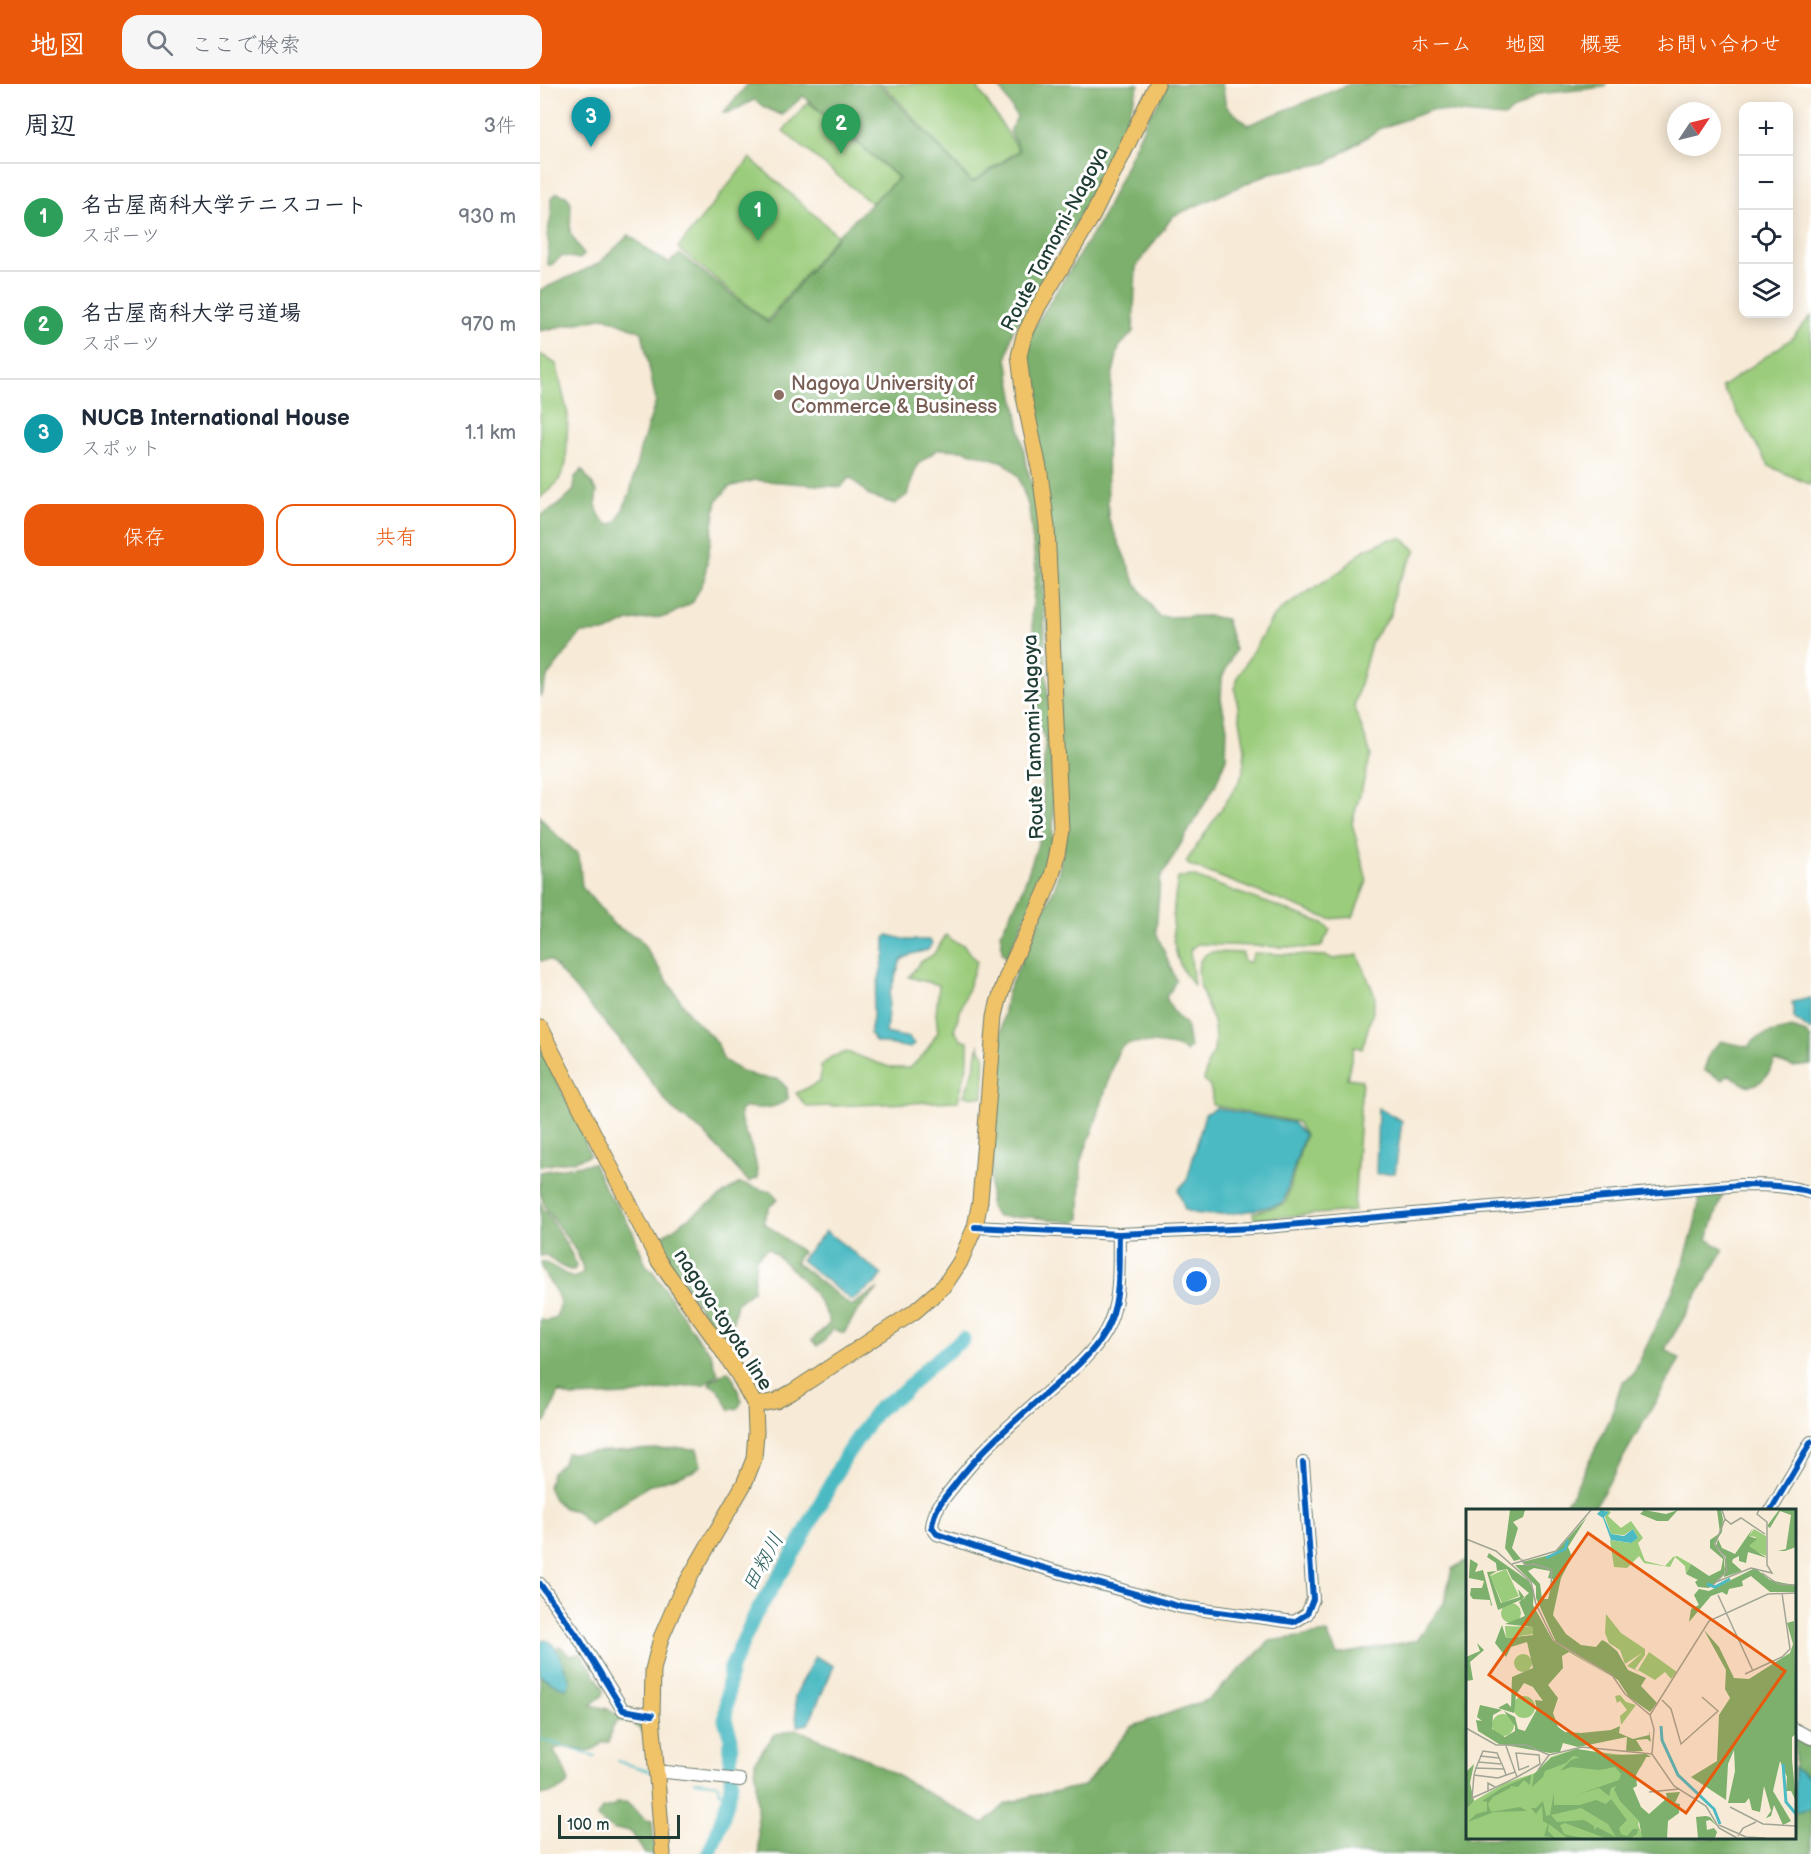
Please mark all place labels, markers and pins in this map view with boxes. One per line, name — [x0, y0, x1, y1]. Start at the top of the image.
pin: 3 — [572, 98, 610, 147]
pin: 2 — [822, 104, 860, 154]
pin: 1 — [738, 192, 778, 241]
place label: Nagoya University of Commerce & Business — [791, 372, 997, 419]
marker: Nagoya University of Commerce & Business — [772, 388, 786, 402]

